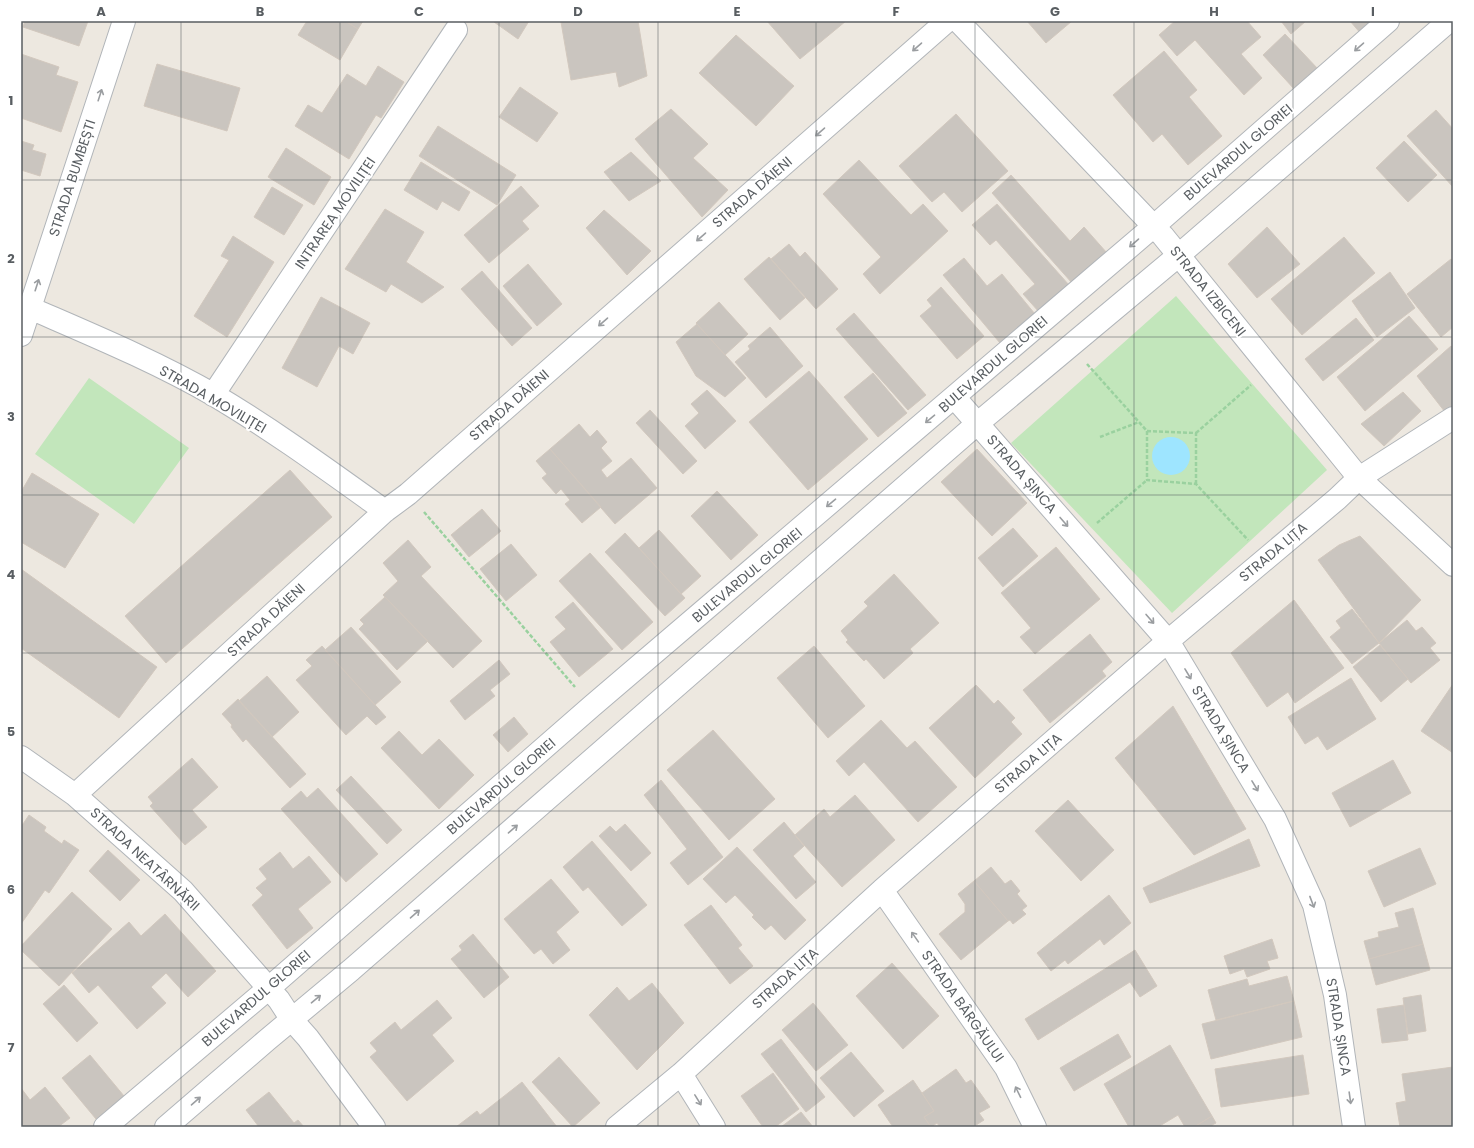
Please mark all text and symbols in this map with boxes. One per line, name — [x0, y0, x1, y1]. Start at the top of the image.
text: A — [96, 2, 106, 21]
text: B — [256, 2, 265, 21]
text: C — [414, 2, 424, 21]
text: D — [573, 2, 583, 21]
text: E — [733, 2, 741, 21]
text: F — [892, 2, 900, 21]
text: G — [1050, 2, 1060, 21]
text: H — [1209, 2, 1219, 21]
text: I — [1371, 2, 1375, 21]
one-way arrow — [912, 42, 923, 51]
one-way arrow — [1353, 42, 1364, 51]
one-way arrow — [97, 89, 104, 102]
text: 1 — [9, 91, 13, 110]
street label: BULEVARDUL GLORIEI — [1179, 99, 1297, 205]
street label: STRADA BUMBEȘTI — [44, 117, 100, 239]
one-way arrow — [814, 128, 825, 137]
street label: STRADA DĂIENI — [708, 152, 796, 232]
street label: INTRAREA MOVILIȚEI — [290, 153, 380, 273]
one-way arrow — [696, 232, 706, 241]
one-way arrow — [1130, 238, 1140, 247]
street label: STRADA IZBICENI — [1165, 242, 1251, 340]
text: 2 — [7, 249, 15, 268]
one-way arrow — [34, 279, 41, 292]
street label: BULEVARDUL GLORIEI — [934, 311, 1052, 417]
one-way arrow — [598, 318, 608, 327]
street label: STRADA MOVILIȚEI — [156, 360, 270, 438]
street label: STRADA DĂIENI — [465, 365, 553, 445]
text: 3 — [7, 407, 15, 426]
one-way arrow — [924, 415, 935, 424]
street label: STRADA ȘINCA — [982, 430, 1062, 518]
one-way arrow — [825, 499, 836, 508]
one-way arrow — [1059, 516, 1068, 526]
street label: STRADA LIȚA — [1235, 518, 1311, 586]
street label: BULEVARDUL GLORIEI — [688, 523, 806, 627]
text: 4 — [7, 565, 16, 584]
street label: STRADA DĂIENI — [223, 579, 309, 661]
one-way arrow — [1145, 614, 1154, 625]
one-way arrow — [1185, 668, 1193, 680]
street label: STRADA ȘINCA — [1187, 682, 1255, 776]
text: 5 — [7, 722, 15, 741]
street label: STRADA LIȚA — [990, 728, 1066, 798]
street label: BULEVARDUL GLORIEI — [442, 733, 560, 839]
one-way arrow — [1251, 780, 1259, 792]
street label: STRADA NEATÂRNĂRII — [86, 803, 204, 915]
one-way arrow — [507, 825, 517, 834]
text: 6 — [7, 880, 15, 899]
one-way arrow — [1309, 896, 1317, 908]
one-way arrow — [410, 910, 420, 919]
one-way arrow — [911, 932, 919, 943]
street label: STRADA LIȚA — [747, 943, 823, 1013]
street label: BULEVARDUL GLORIEI — [197, 945, 315, 1051]
street label: STRADA BÂRGĂULUI — [917, 946, 1009, 1066]
street label: STRADA ȘINCA — [1321, 977, 1357, 1077]
one-way arrow — [311, 994, 321, 1003]
text: 7 — [8, 1038, 15, 1057]
one-way arrow — [1014, 1086, 1021, 1098]
one-way arrow — [1346, 1091, 1354, 1104]
one-way arrow — [694, 1094, 702, 1106]
one-way arrow — [191, 1097, 201, 1106]

